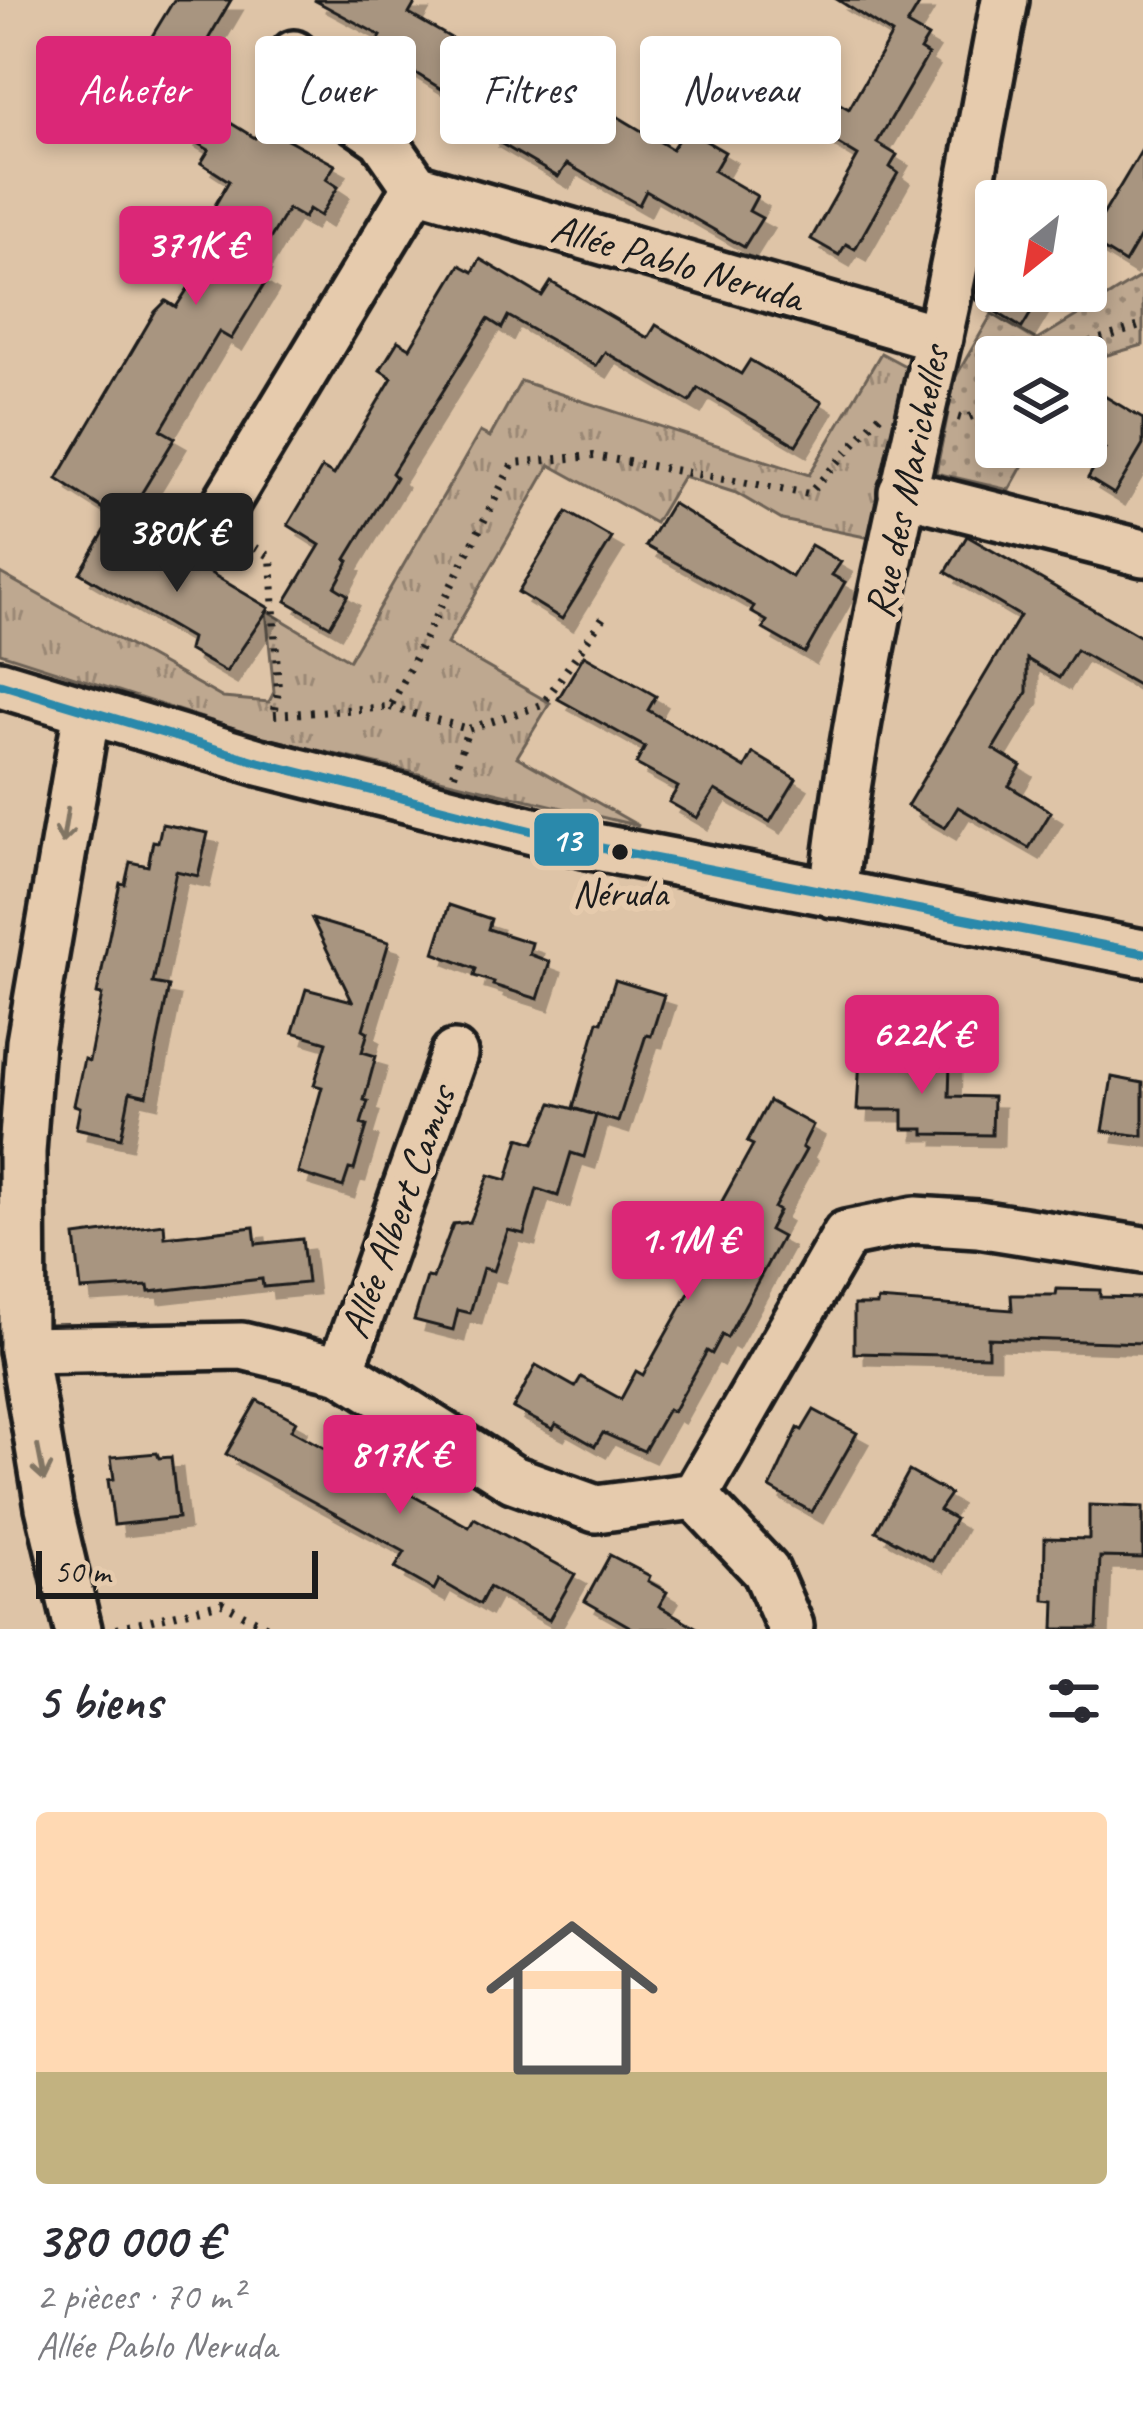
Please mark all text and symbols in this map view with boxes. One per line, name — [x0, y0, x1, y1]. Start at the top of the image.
chip: Acheter — [36, 36, 231, 144]
chip: Louer — [255, 36, 416, 144]
chip: Filtres — [440, 36, 616, 144]
chip: Nouveau — [640, 36, 841, 144]
north arrow — [975, 180, 1107, 312]
map controls — [975, 180, 1107, 468]
street label: Allée Pablo Neruda — [545, 202, 812, 325]
pin: 371K € — [98, 206, 294, 308]
text: 371K € — [146, 220, 246, 269]
button: layers — [975, 336, 1107, 468]
street label: Rue des Marichelles — [852, 338, 962, 623]
pin: 380K € — [79, 493, 275, 595]
text: 380K € — [127, 507, 227, 556]
one-way arrow — [53, 806, 76, 845]
line badge: 13 — [532, 811, 601, 868]
text: 13 — [551, 819, 584, 861]
marker: Néruda — [609, 841, 631, 863]
place label: Néruda — [572, 869, 670, 918]
pin: 622K € — [824, 995, 1020, 1097]
text: 622K € — [872, 1009, 972, 1058]
street label: Allée Albert Camus — [328, 1075, 469, 1345]
pin: 1.1M € — [590, 1201, 786, 1303]
text: 1.1M € — [639, 1215, 737, 1264]
pin: 817K € — [302, 1415, 498, 1517]
text: 817K € — [350, 1429, 450, 1478]
one-way arrow — [31, 1443, 53, 1482]
scale bar — [36, 1545, 318, 1598]
text: 50 m — [54, 1551, 110, 1593]
icon: filters — [1041, 1668, 1107, 1734]
text: 5 biens — [36, 1669, 161, 1733]
icon: home — [464, 1890, 680, 2106]
text: 380 000 € — [36, 2208, 221, 2272]
text: 2 pièces · 70 m² — [36, 2272, 243, 2321]
text: Allée Pablo Neruda — [36, 2321, 277, 2370]

